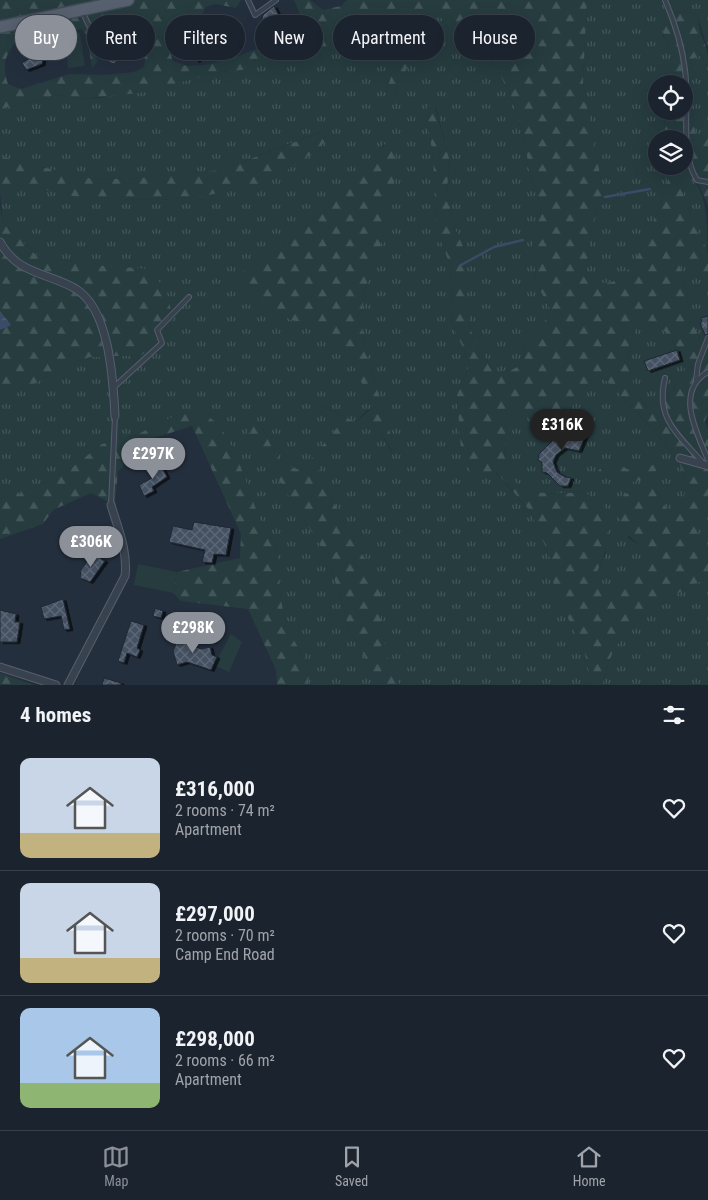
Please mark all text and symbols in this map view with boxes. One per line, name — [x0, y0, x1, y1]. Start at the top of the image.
chip: Buy — [15, 15, 77, 60]
chip: Rent — [87, 15, 155, 60]
chip: Filters — [165, 15, 245, 60]
chip: New — [255, 15, 323, 60]
chip: Apartment — [333, 15, 444, 60]
chip: House — [454, 15, 535, 60]
map controls — [648, 75, 693, 175]
button: locate — [648, 75, 693, 120]
button: layers — [648, 130, 693, 175]
pin: £316K — [527, 408, 597, 451]
text: £316K — [541, 415, 583, 434]
pin: £297K — [118, 438, 188, 480]
text: £297K — [132, 444, 174, 463]
pin: £306K — [56, 526, 126, 568]
text: £306K — [70, 532, 112, 551]
pin: £298K — [158, 612, 228, 654]
text: £298K — [172, 618, 214, 637]
icon: filters — [660, 701, 688, 729]
text: 4 homes — [20, 703, 91, 727]
text: £316,000 — [175, 777, 255, 801]
icon: home — [60, 778, 120, 838]
icon: heart — [660, 794, 688, 822]
text: 2 rooms · 74 m² — [175, 801, 275, 820]
text: Apartment — [175, 820, 242, 839]
text: £297,000 — [175, 902, 255, 926]
icon: home — [60, 903, 120, 963]
icon: heart — [660, 919, 688, 947]
text: 2 rooms · 70 m² — [175, 926, 275, 945]
text: Camp End Road — [175, 945, 275, 964]
text: £298,000 — [175, 1027, 255, 1051]
icon: home — [60, 1028, 120, 1088]
icon: heart — [660, 1044, 688, 1072]
text: 2 rooms · 66 m² — [175, 1051, 275, 1070]
text: Apartment — [175, 1070, 242, 1089]
tab: Map — [102, 1143, 130, 1189]
tab: Saved — [335, 1143, 368, 1189]
tab: Home — [573, 1143, 606, 1189]

